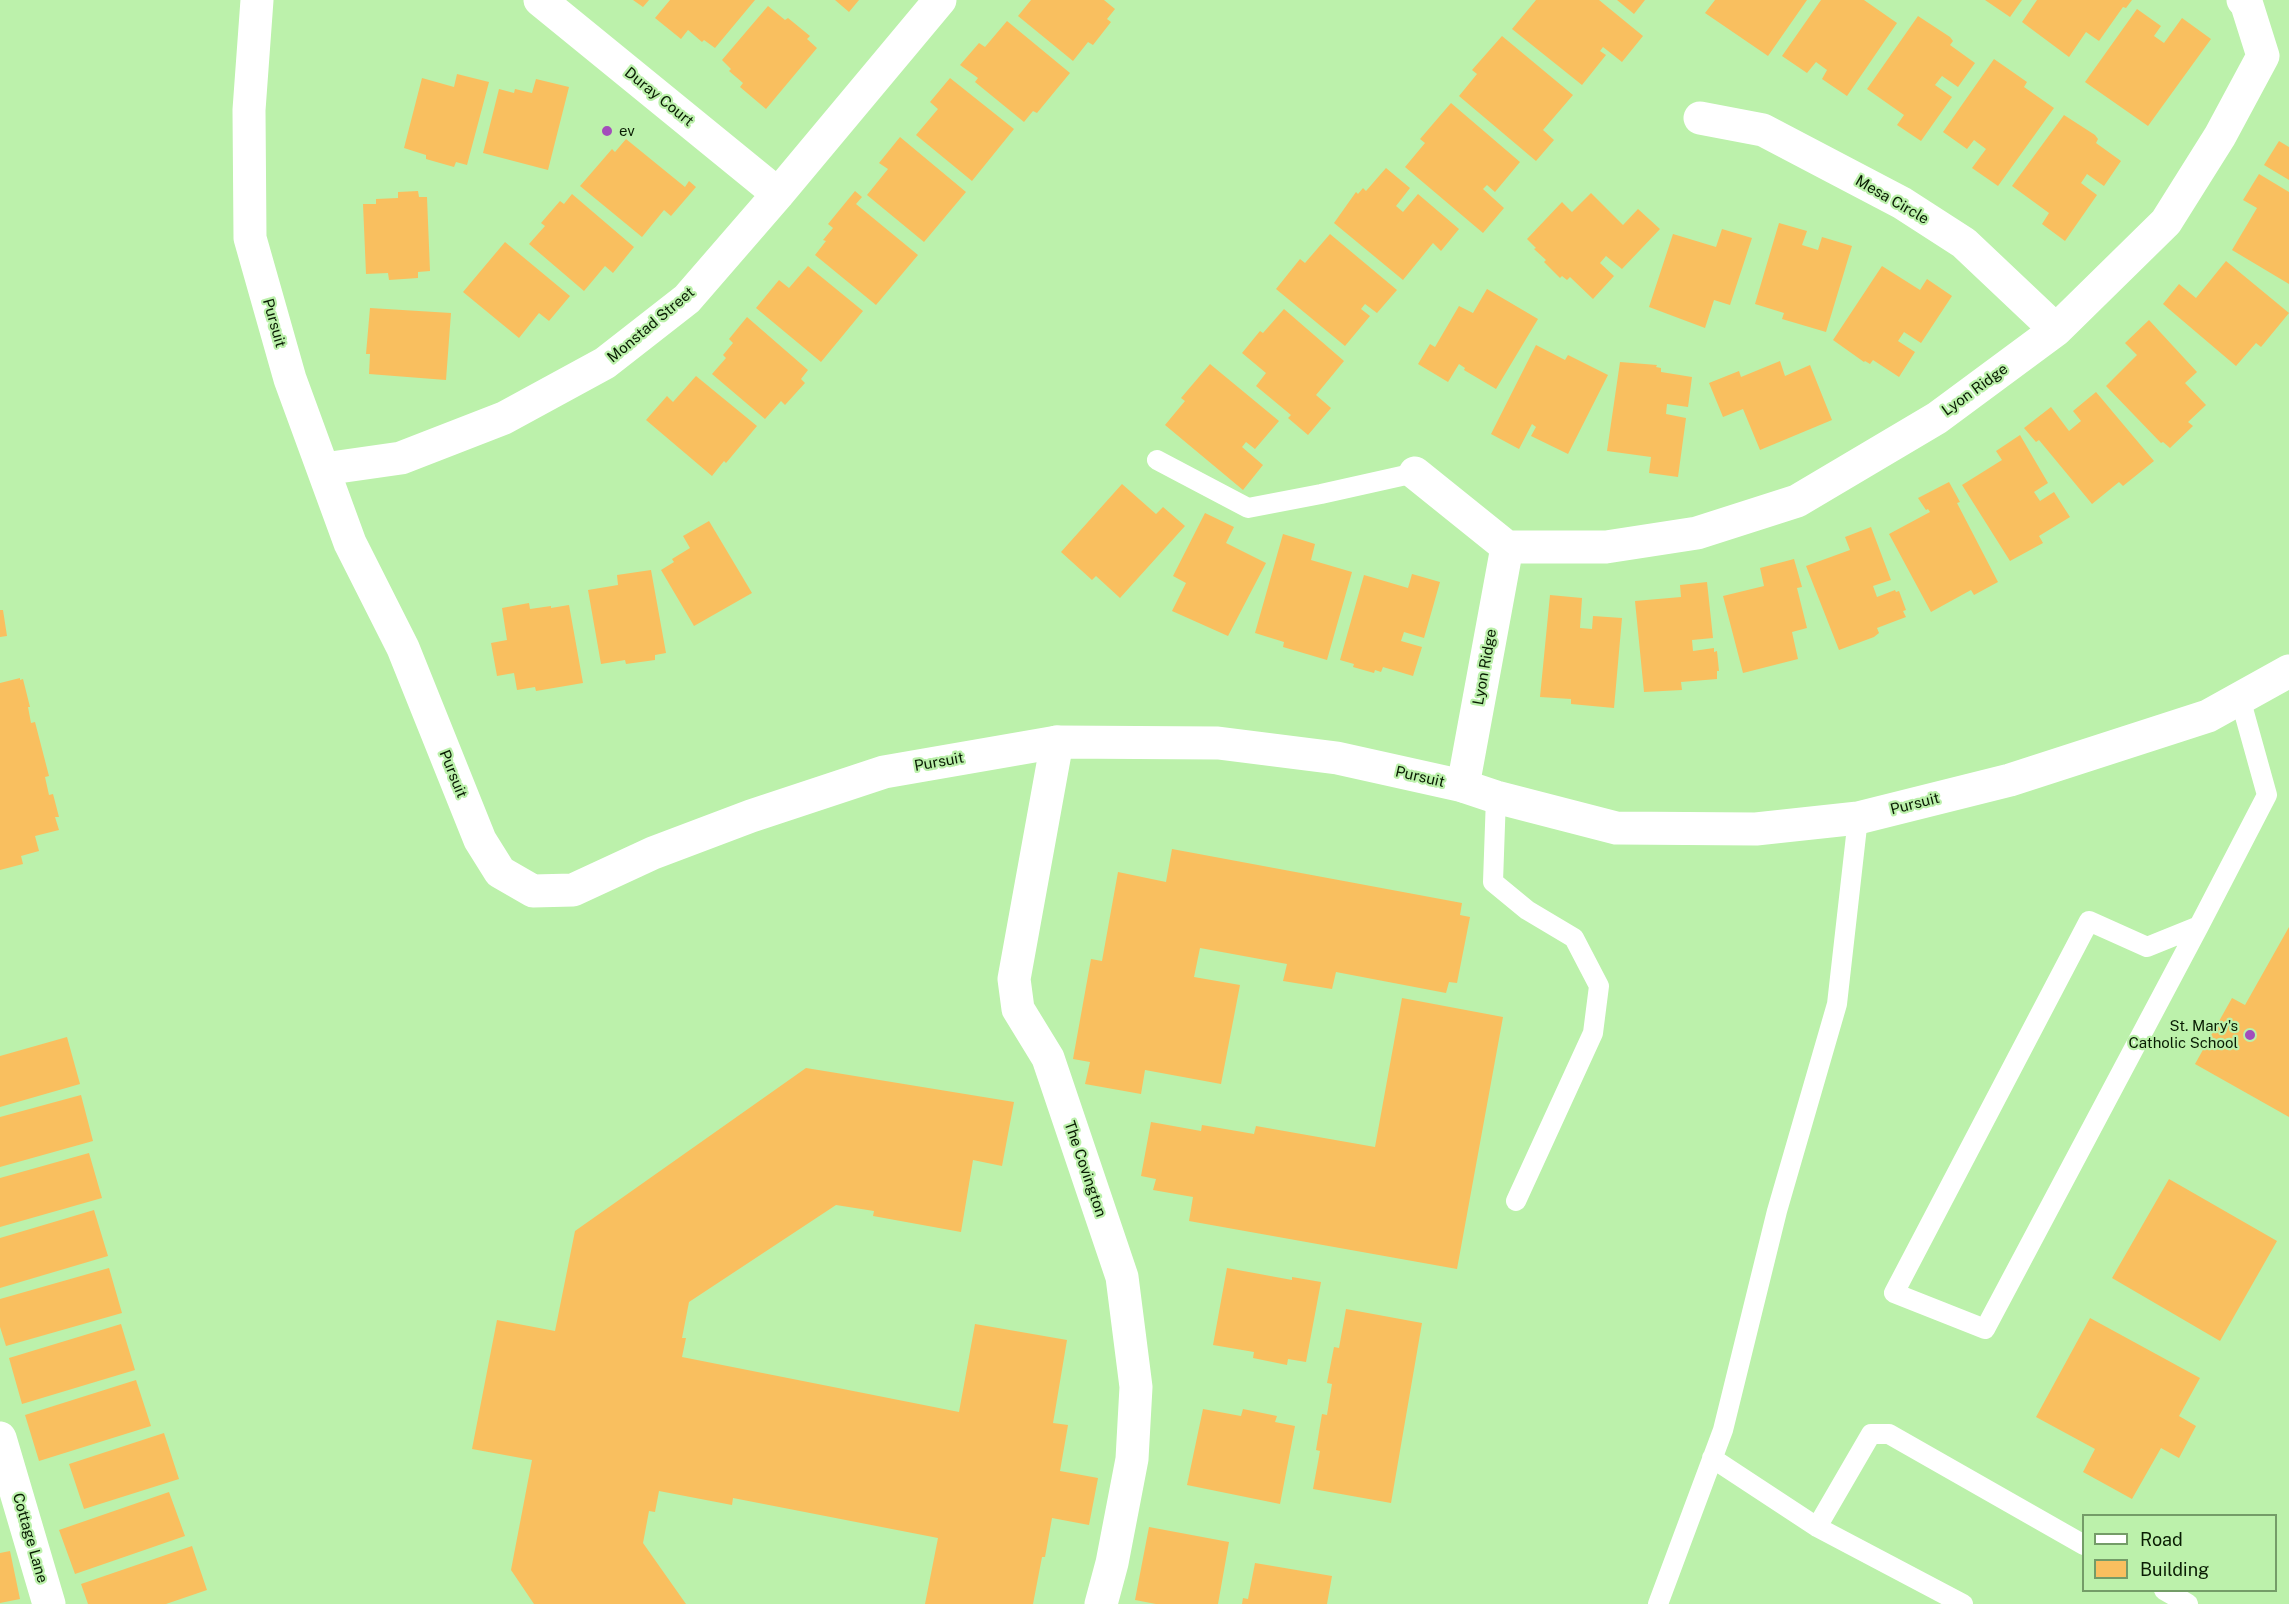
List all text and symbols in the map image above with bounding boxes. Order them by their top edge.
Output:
street label: Duray Court [621,64,697,130]
place label: ev [619,122,635,140]
marker: ev [600,124,614,138]
street label: Mesa Circle [1852,172,1932,228]
street label: Monstad Street [604,283,698,367]
street label: Pursuit [258,296,290,350]
street label: Lyon Ridge [1939,360,2011,420]
street label: Lyon Ridge [1469,628,1501,706]
street label: Pursuit [435,747,471,801]
street label: Pursuit [913,749,965,775]
street label: Pursuit [1394,763,1446,791]
street label: Pursuit [1889,789,1941,819]
place label: St. Mary's Catholic School [2129,1017,2238,1052]
marker: St. Mary's Catholic School [2243,1028,2257,1042]
street label: The Covington [1060,1119,1110,1219]
street label: Cottage Lane [9,1491,51,1585]
legend [2082,1514,2277,1592]
text: Road [2140,1529,2183,1550]
text: Building [2140,1559,2209,1580]

